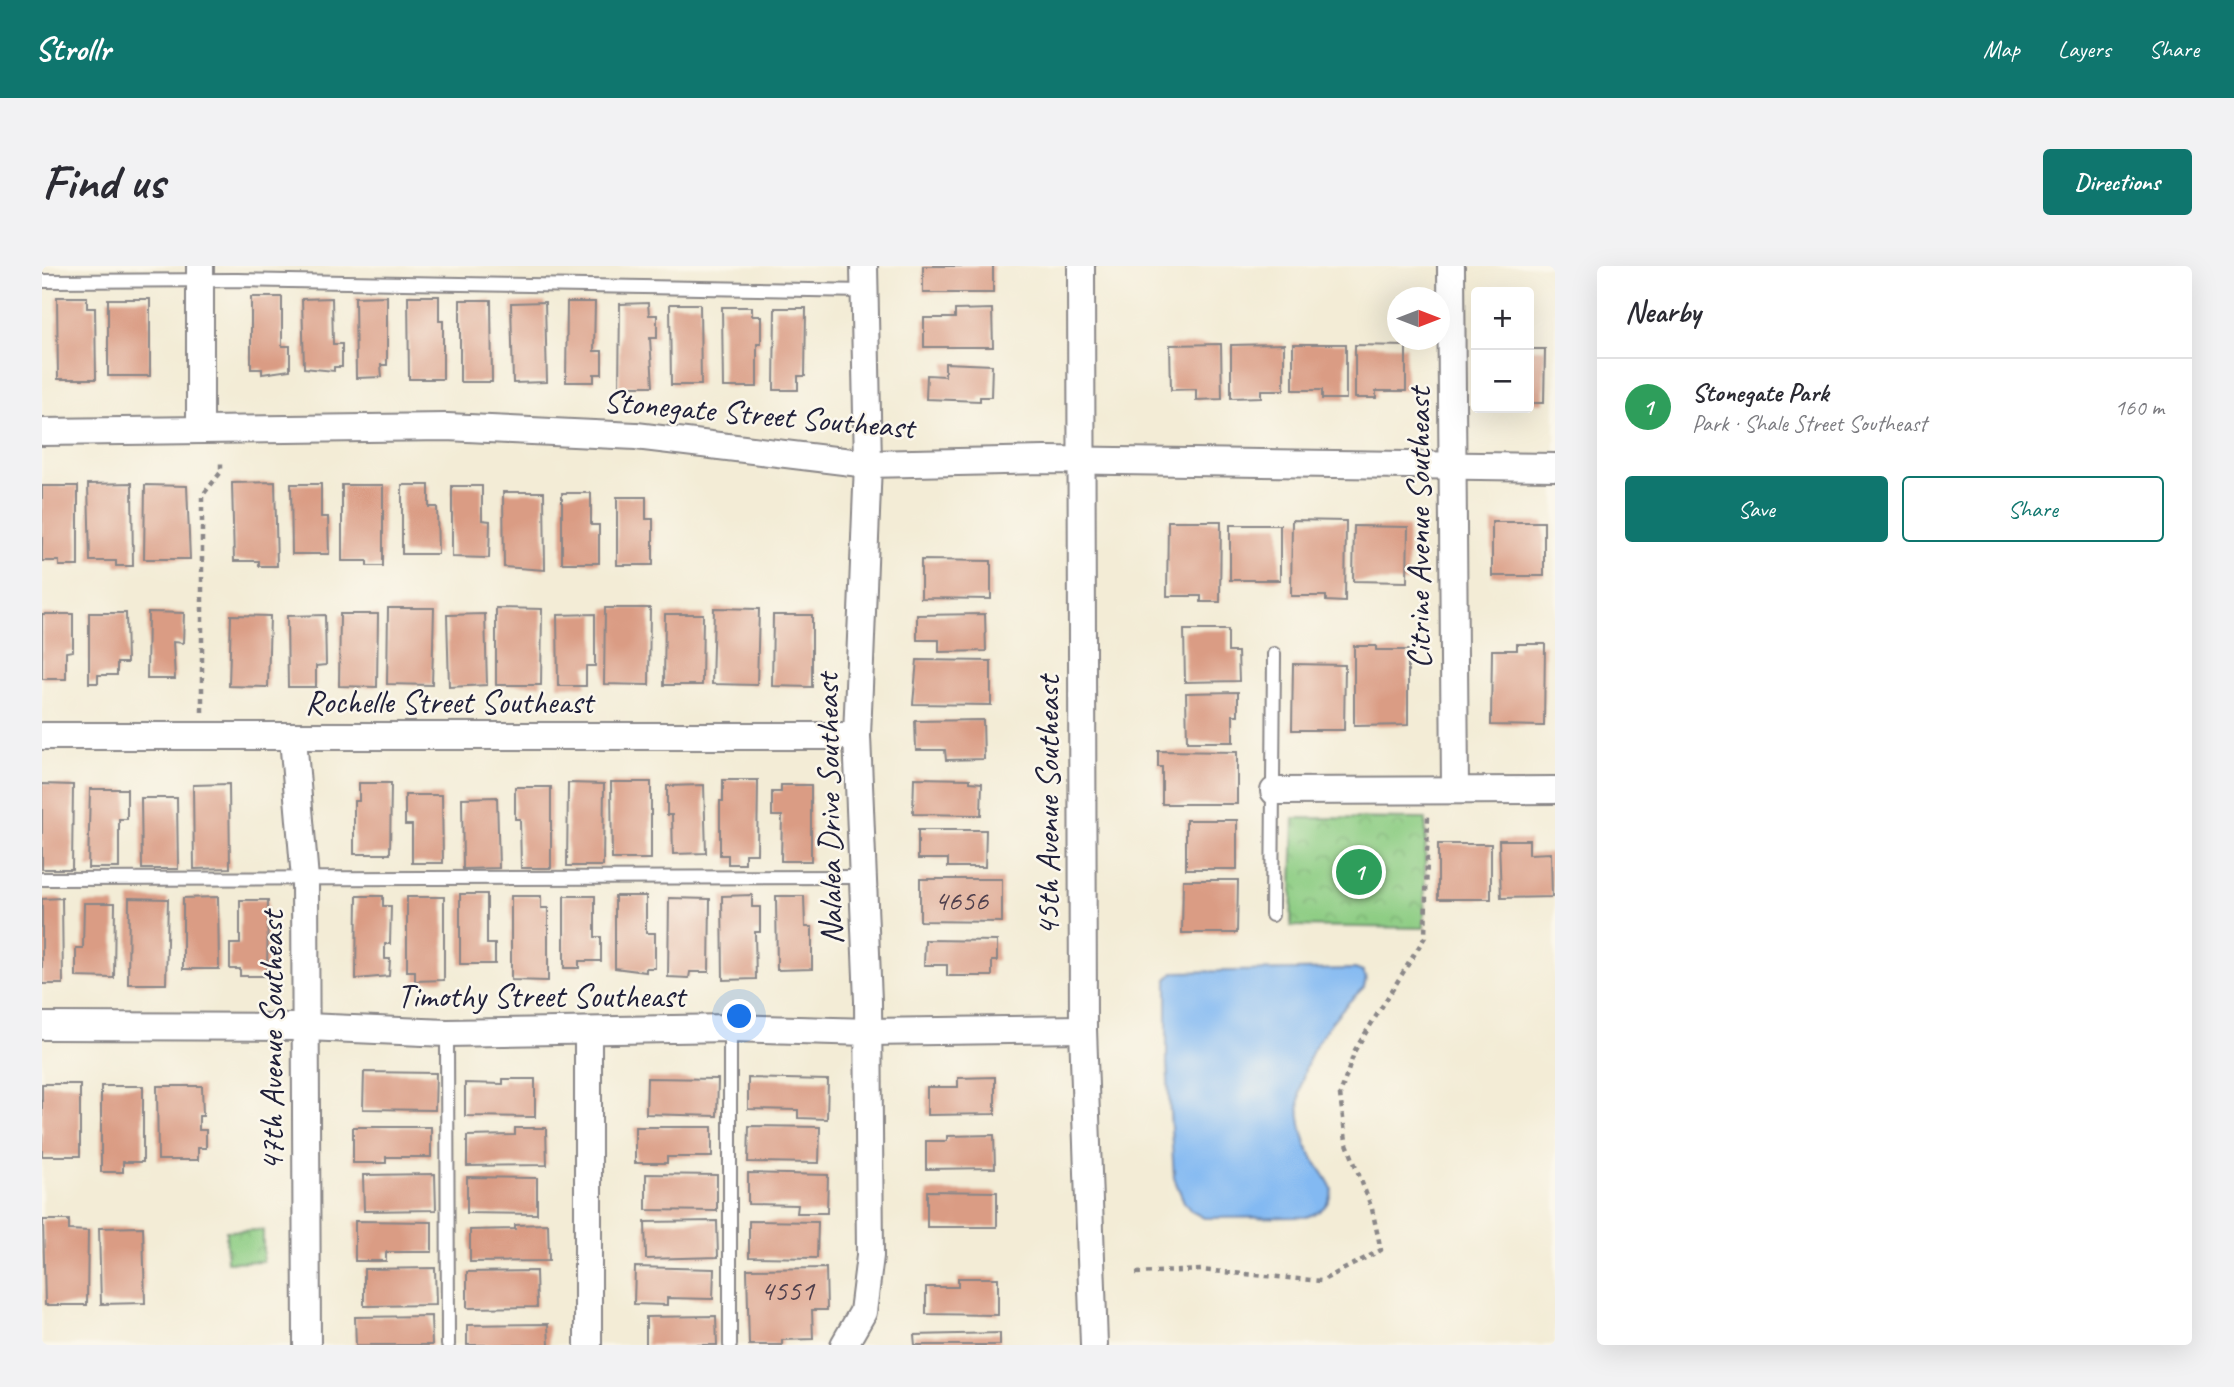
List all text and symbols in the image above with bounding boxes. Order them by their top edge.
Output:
text: Strollr [35,28,110,70]
text: Map [1983,34,2020,64]
text: Layers [2058,34,2111,64]
text: Share [2149,34,2199,64]
button: Directions [2043,149,2192,215]
text: Find us [42,151,164,213]
north arrow [1387,287,1450,350]
map controls [1471,287,1534,413]
button: + [1471,287,1534,350]
text: Nearby [1625,293,1701,331]
button: − [1471,350,1534,413]
text: Stonegate Park [1692,376,1829,409]
street label: Stonegate Street Southeast [602,379,919,449]
street label: Citrine Avenue Southeast [1398,384,1440,668]
text: 1 [1643,393,1653,422]
text: 160 m [2115,393,2164,422]
text: Park · Shale Street Southeast [1692,409,1927,438]
button: Save [1625,476,1888,542]
button: Share [1902,476,2164,542]
street label: Nalalea Drive Southeast [806,670,852,945]
street label: 45th Avenue Southeast [1027,673,1069,936]
street label: Rochelle Street Southeast [305,681,596,723]
pin: 1 [1336,846,1382,898]
house number: 4656 [934,881,989,919]
street label: 47th Avenue Southeast [251,908,293,1171]
street label: Timothy Street Southeast [397,975,688,1017]
your location [722,999,756,1033]
house number: 4551 [760,1271,815,1309]

